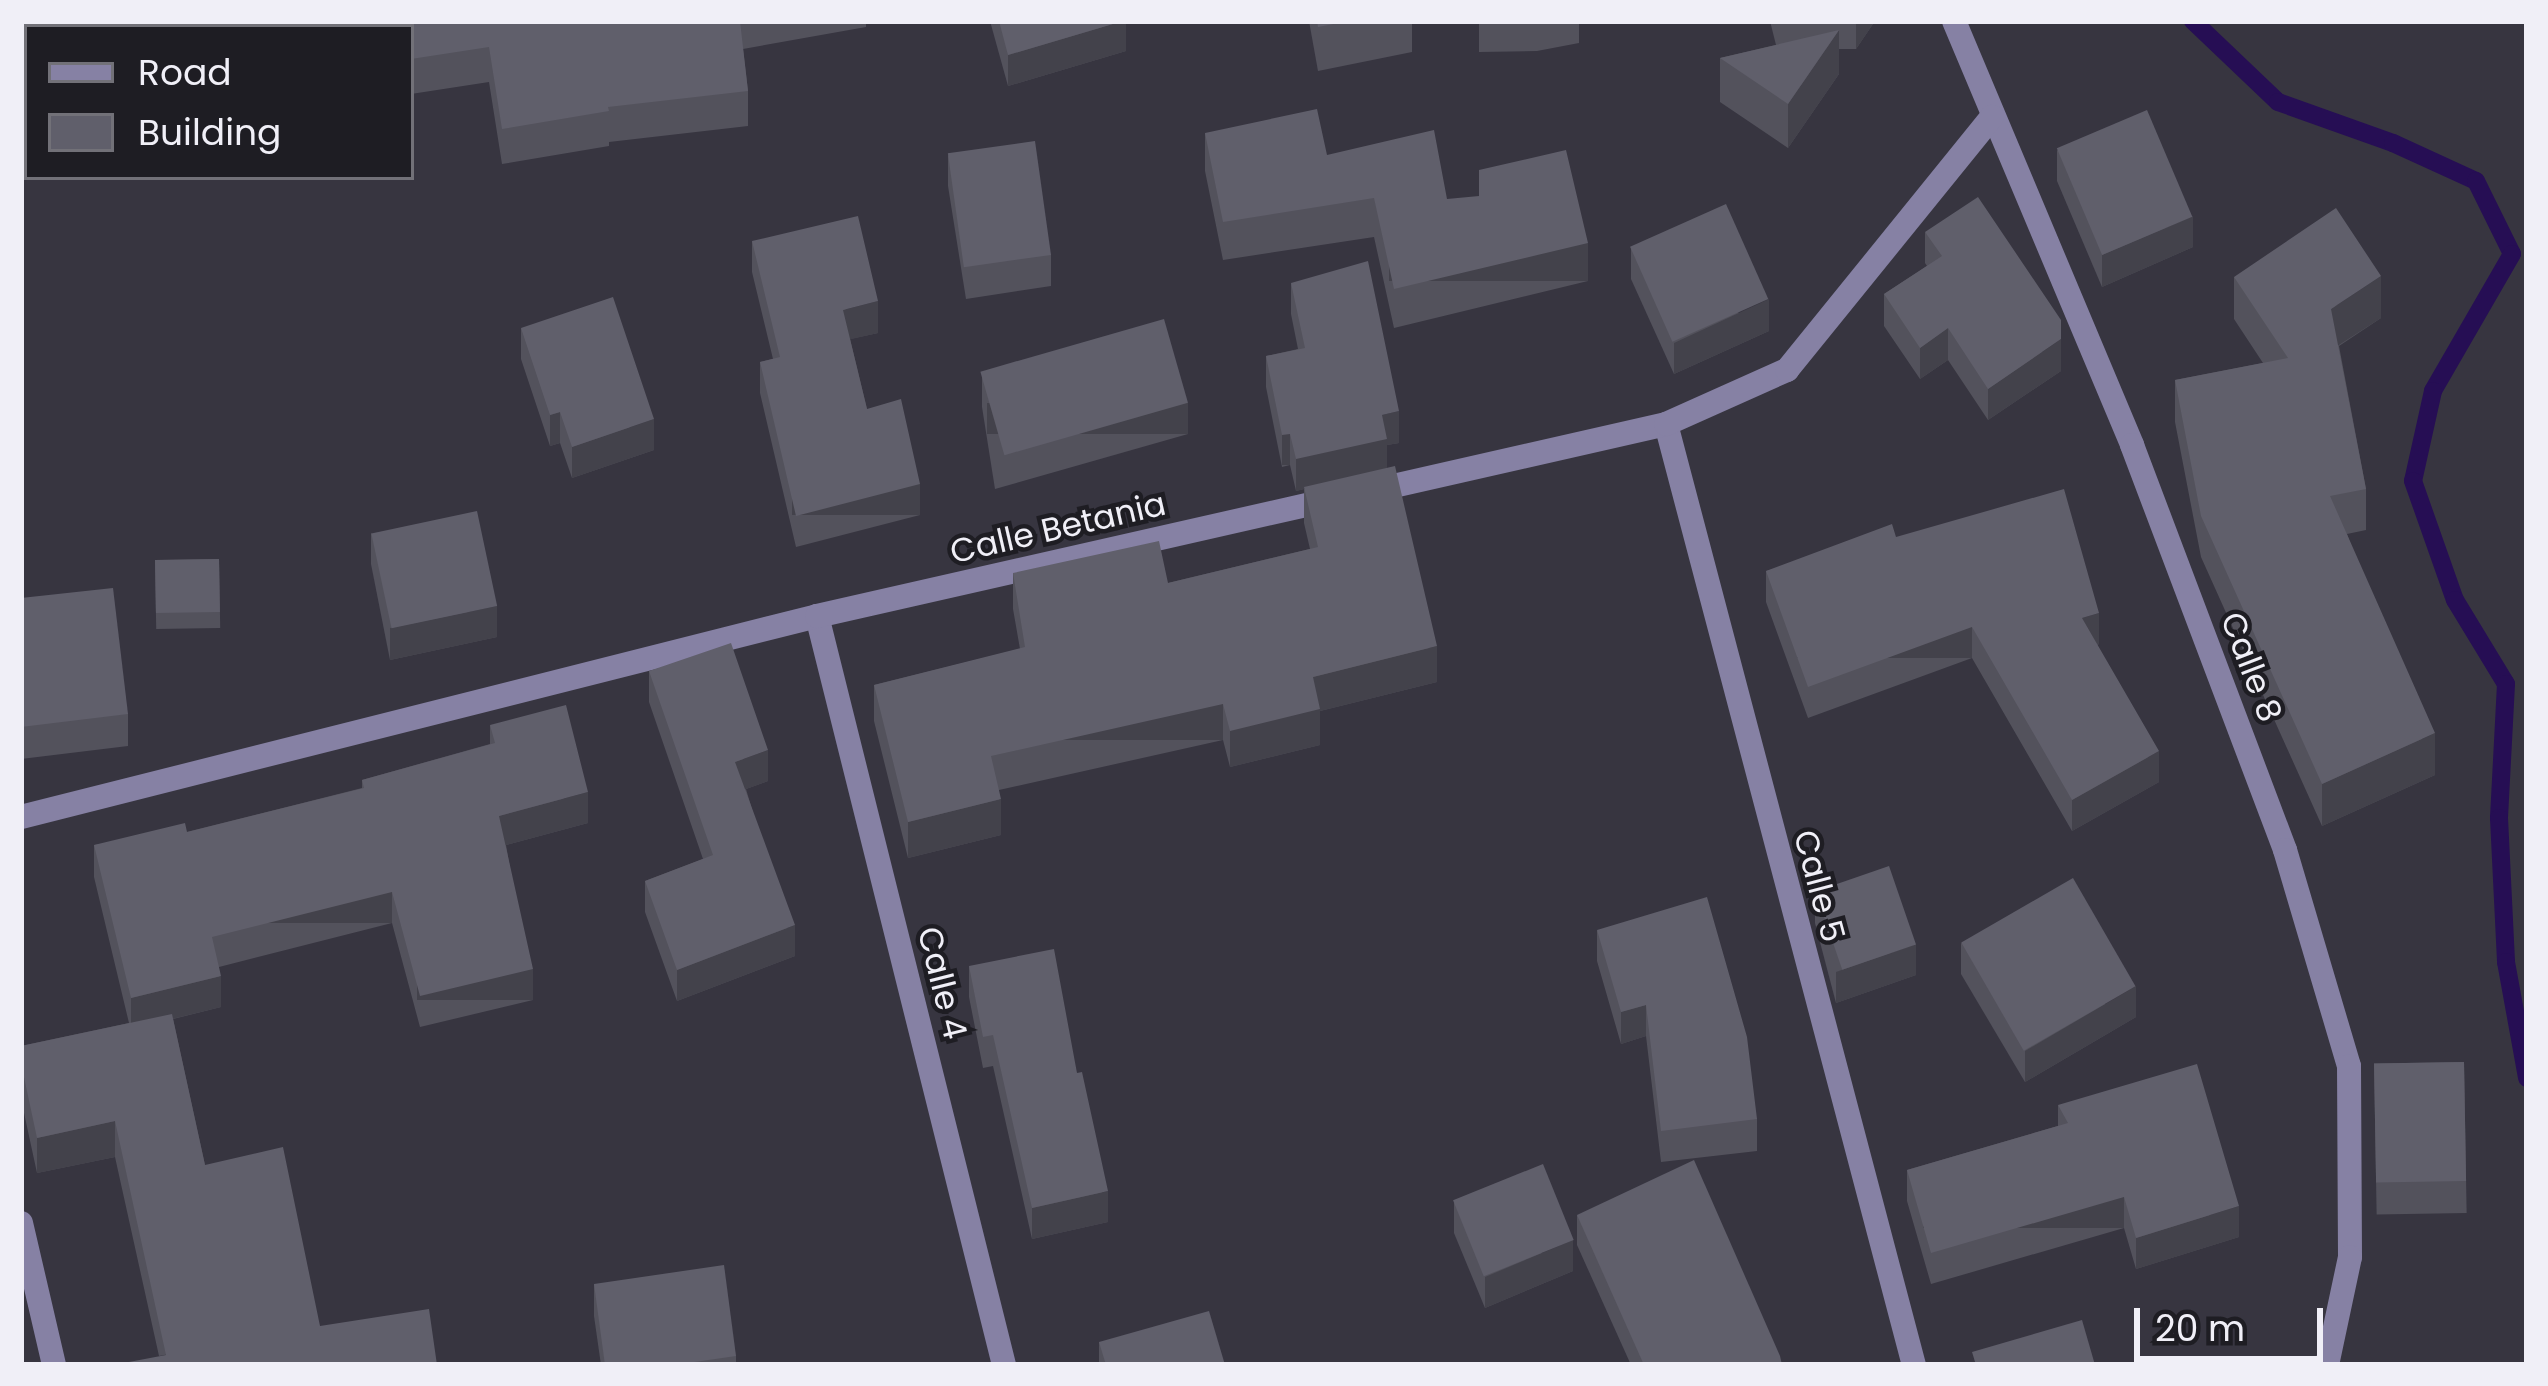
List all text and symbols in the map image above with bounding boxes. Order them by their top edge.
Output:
legend [24,24,414,180]
text: Road [138,47,232,98]
text: Building [138,107,281,158]
street label: Calle Betania [946,484,1170,572]
street label: Calle 8 [2212,607,2290,727]
street label: Calle 5 [1785,826,1853,946]
street label: Calle 4 [909,923,975,1043]
scale bar [2140,1284,2329,1358]
text: 20 m [2155,1303,2245,1354]

